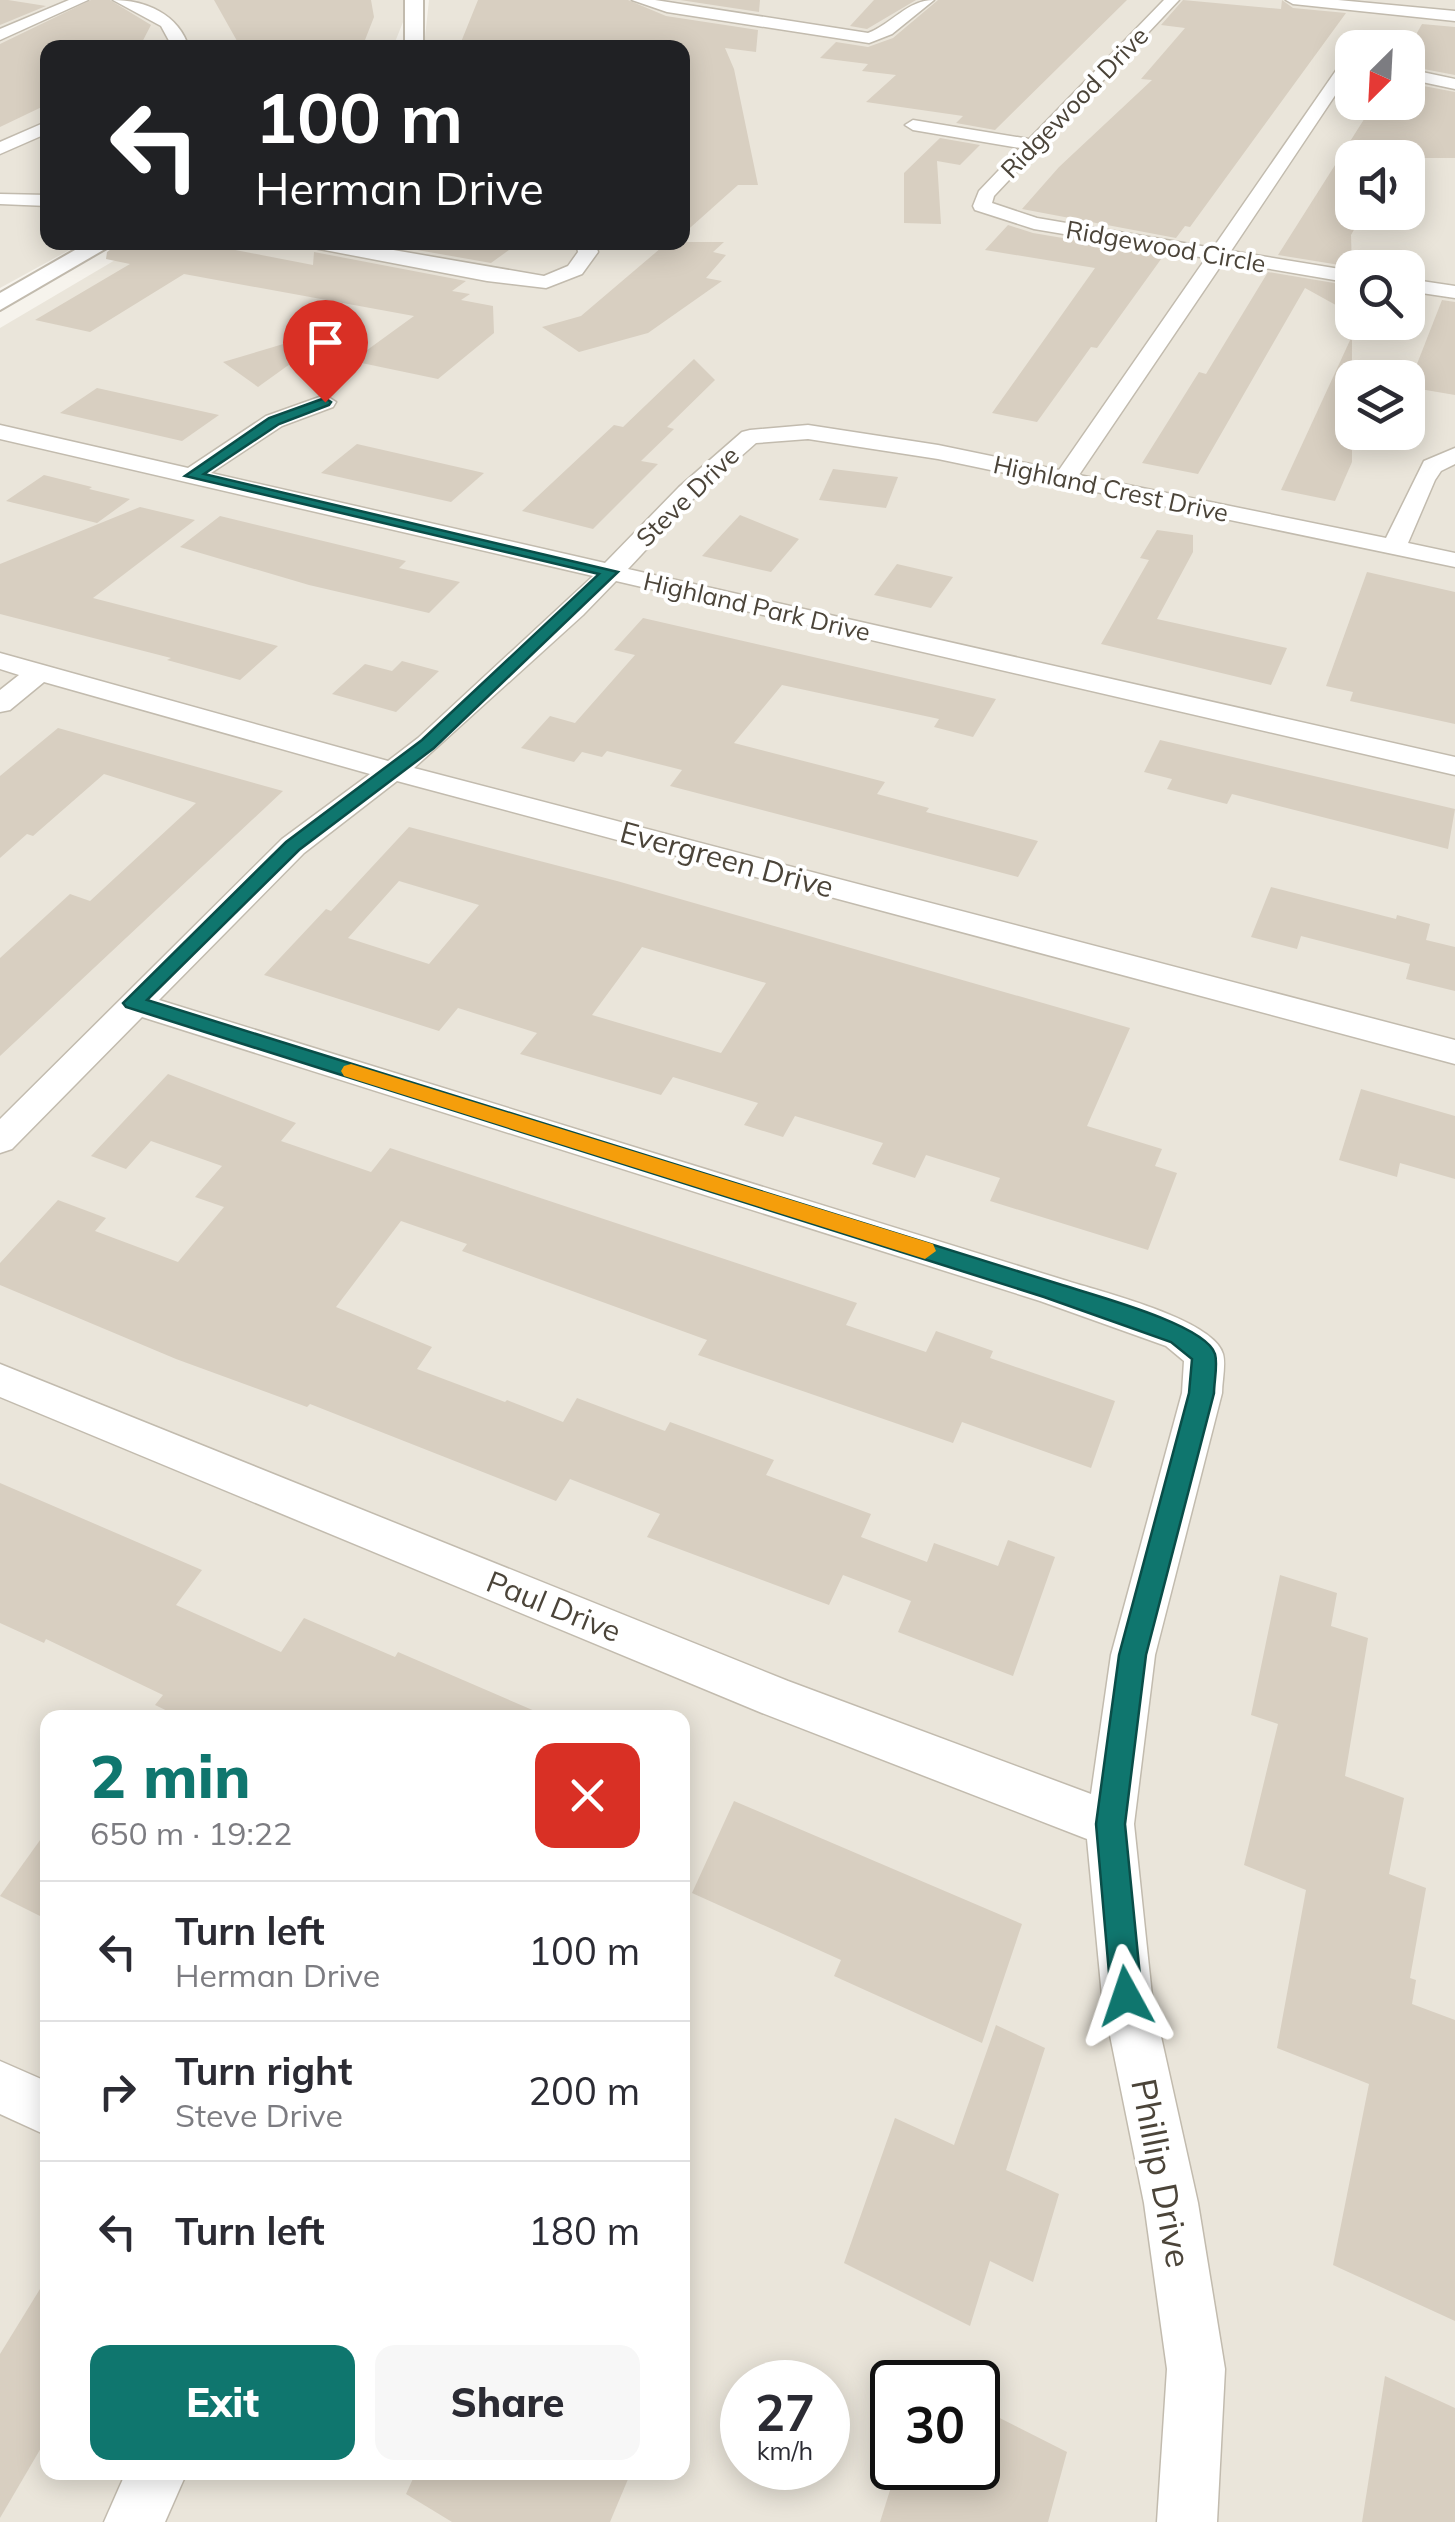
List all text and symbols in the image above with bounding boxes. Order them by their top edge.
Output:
street label: Ridgewood Drive [994,20,1154,184]
north arrow [1335,30,1425,120]
map controls [1335,30,1425,450]
text: 100 m [255,73,463,161]
icon: left [90,80,220,210]
button: sound [1335,140,1425,230]
text: Herman Drive [255,160,544,216]
street label: Ridgewood Circle [1064,213,1268,279]
button: search [1335,250,1425,340]
pin [283,300,368,403]
icon: arrive [298,315,353,370]
button: layers [1335,360,1425,450]
street label: Steve Drive [629,439,745,553]
street label: Highland Crest Drive [991,448,1231,528]
street label: Highland Park Drive [641,565,873,647]
street label: Evergreen Drive [616,812,838,906]
street label: Paul Drive [481,1562,627,1650]
text: 2 min [90,1738,251,1813]
button: close [535,1743,640,1848]
text: 650 m · 19:22 [90,1813,292,1853]
text: Turn left [175,1907,325,1955]
icon: left [90,1924,145,1979]
text: 100 m [528,1927,640,1975]
position arrow [1074,1944,1178,2048]
text: Herman Drive [175,1955,380,1995]
text: Turn right [175,2047,352,2095]
icon: right [90,2064,145,2119]
text: 200 m [528,2067,640,2115]
street label: Phillip Drive [1122,2075,1202,2271]
text: Steve Drive [175,2095,343,2135]
icon: left [90,2204,145,2259]
text: Turn left [175,2207,325,2255]
text: 180 m [528,2207,640,2255]
button: Exit [90,2345,355,2460]
button: Share [375,2345,640,2460]
speed limit sign: 30 [870,2360,1000,2490]
text: 27 [755,2381,815,2444]
text: km/h [757,2435,813,2466]

